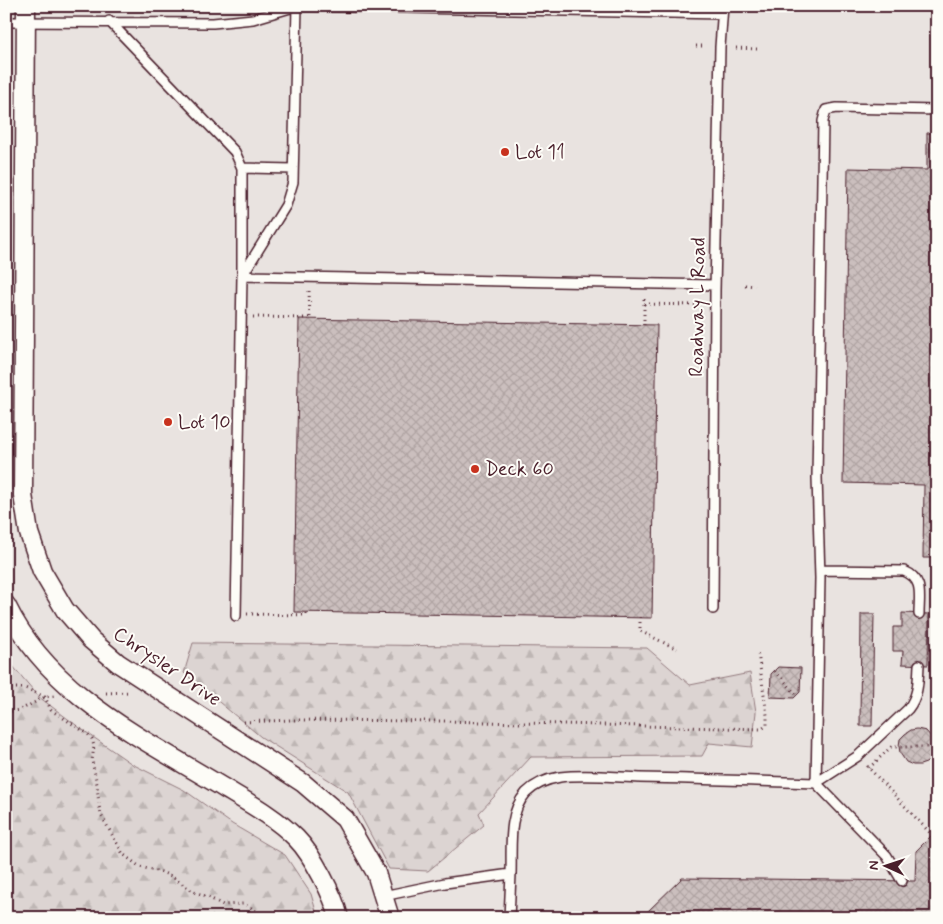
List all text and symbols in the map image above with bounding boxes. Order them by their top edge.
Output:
place label: Lot 11 [515,139,565,166]
marker: Lot 11 [499,146,511,158]
street label: Roadway L Road [683,237,713,377]
place label: Lot 10 [178,409,231,436]
marker: Lot 10 [162,416,174,428]
place label: Deck 60 [485,456,554,483]
marker: Deck 60 [469,463,481,475]
street label: Chrysler Drive [108,621,226,713]
north arrow [860,842,910,892]
text: N [865,860,883,871]

